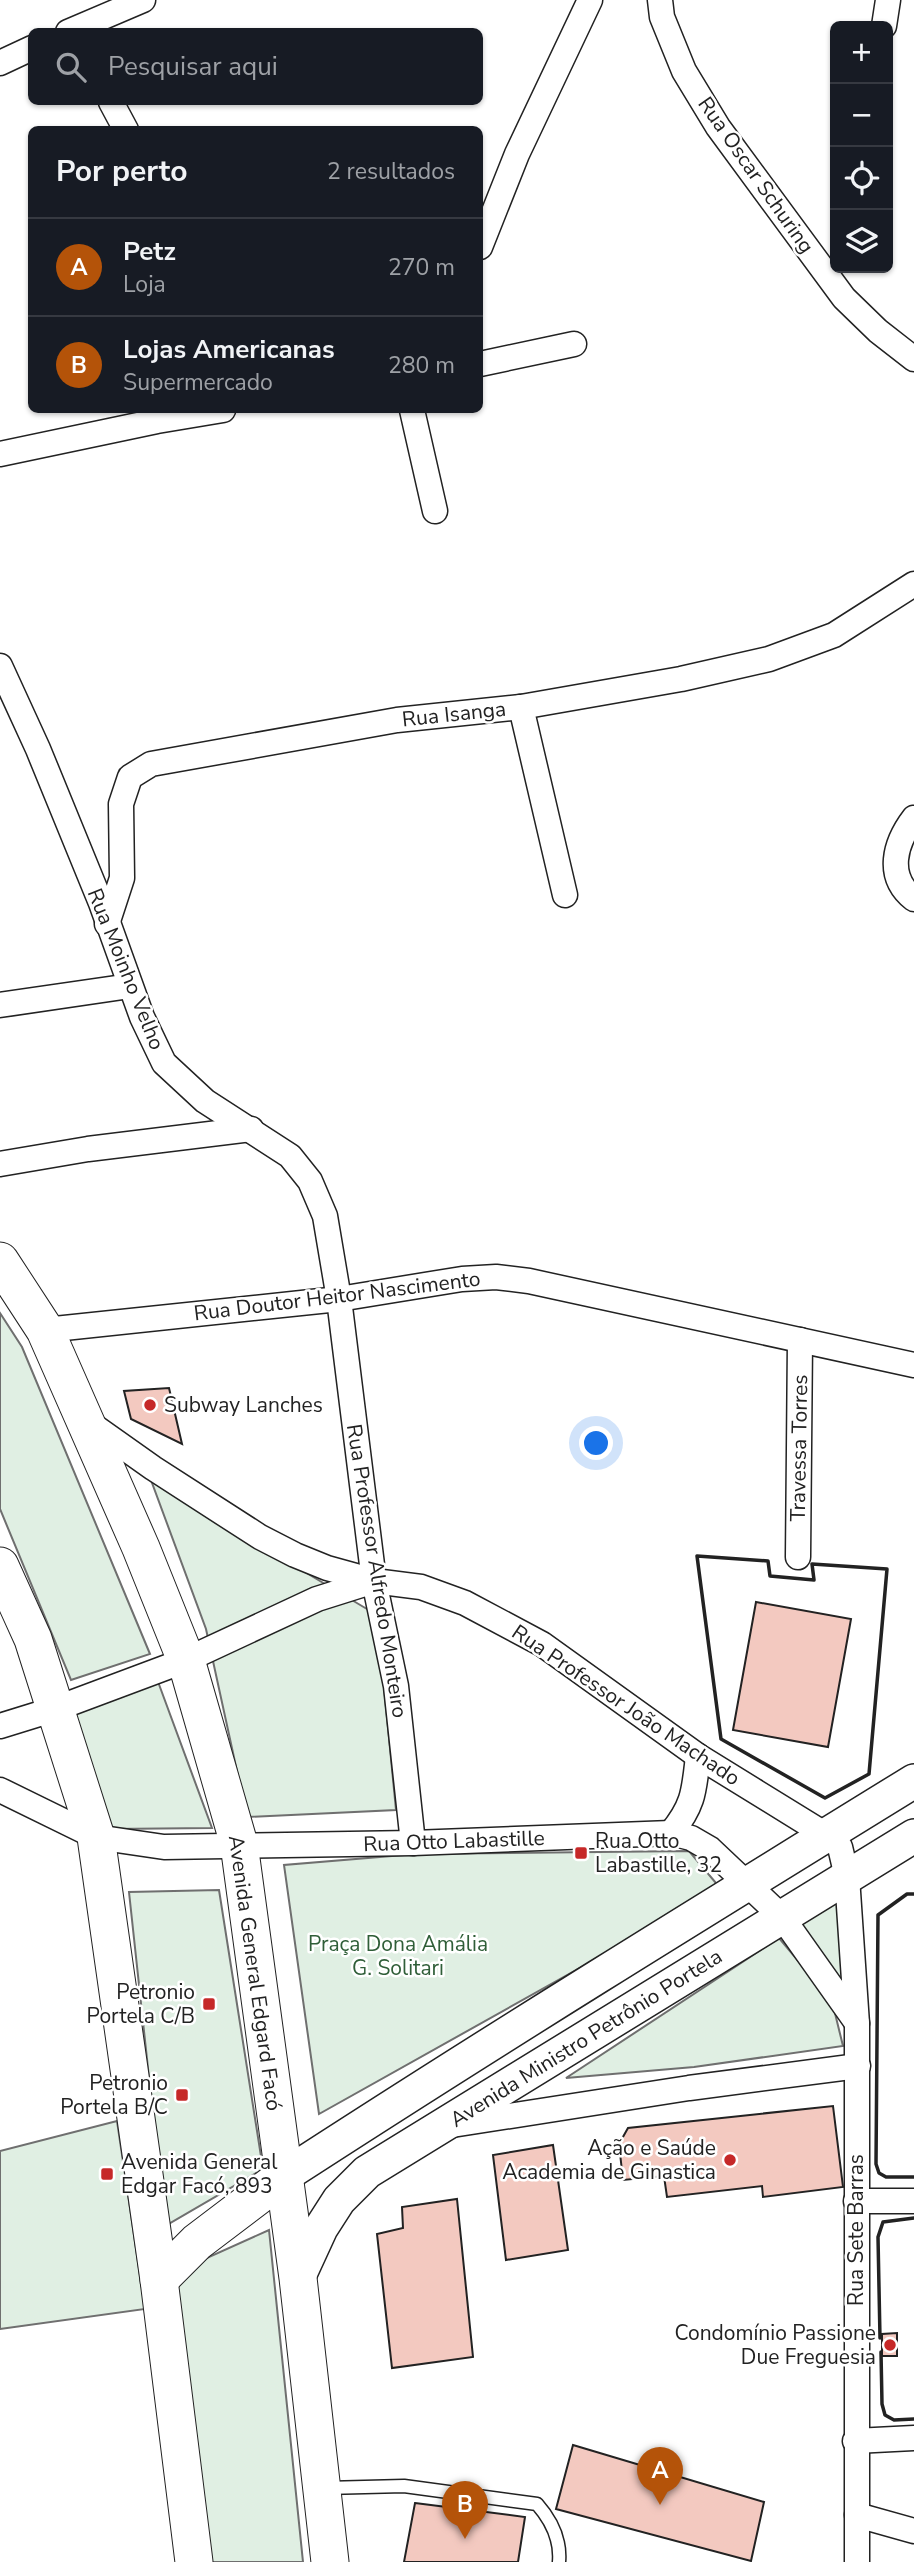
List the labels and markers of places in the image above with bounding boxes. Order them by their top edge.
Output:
place label: Subway Lanches [164,1391,323,1419]
marker: Subway Lanches [142,1397,158,1413]
place label: Rua Otto Labastille, 32 [595,1827,722,1879]
marker: Rua Otto Labastille, 32 [573,1845,589,1861]
place label: Petronio Portela C/B [87,1978,195,2030]
marker: Petronio Portela C/B [201,1996,217,2012]
place label: Petronio Portela B/C [60,2069,168,2121]
marker: Petronio Portela B/C [174,2087,190,2103]
place label: Ação e Saúde Academia de Ginastica [502,2134,716,2186]
place label: Avenida General Edgar Facó, 893 [121,2148,278,2200]
marker: Ação e Saúde Academia de Ginastica [722,2152,738,2168]
marker: Avenida General Edgar Facó, 893 [99,2166,115,2182]
place label: Condomínio Passione Due Freguesia [675,2319,876,2371]
marker: Condomínio Passione Due Freguesia [882,2337,898,2353]
pin: A [637,2447,683,2505]
pin: B [442,2481,488,2539]

